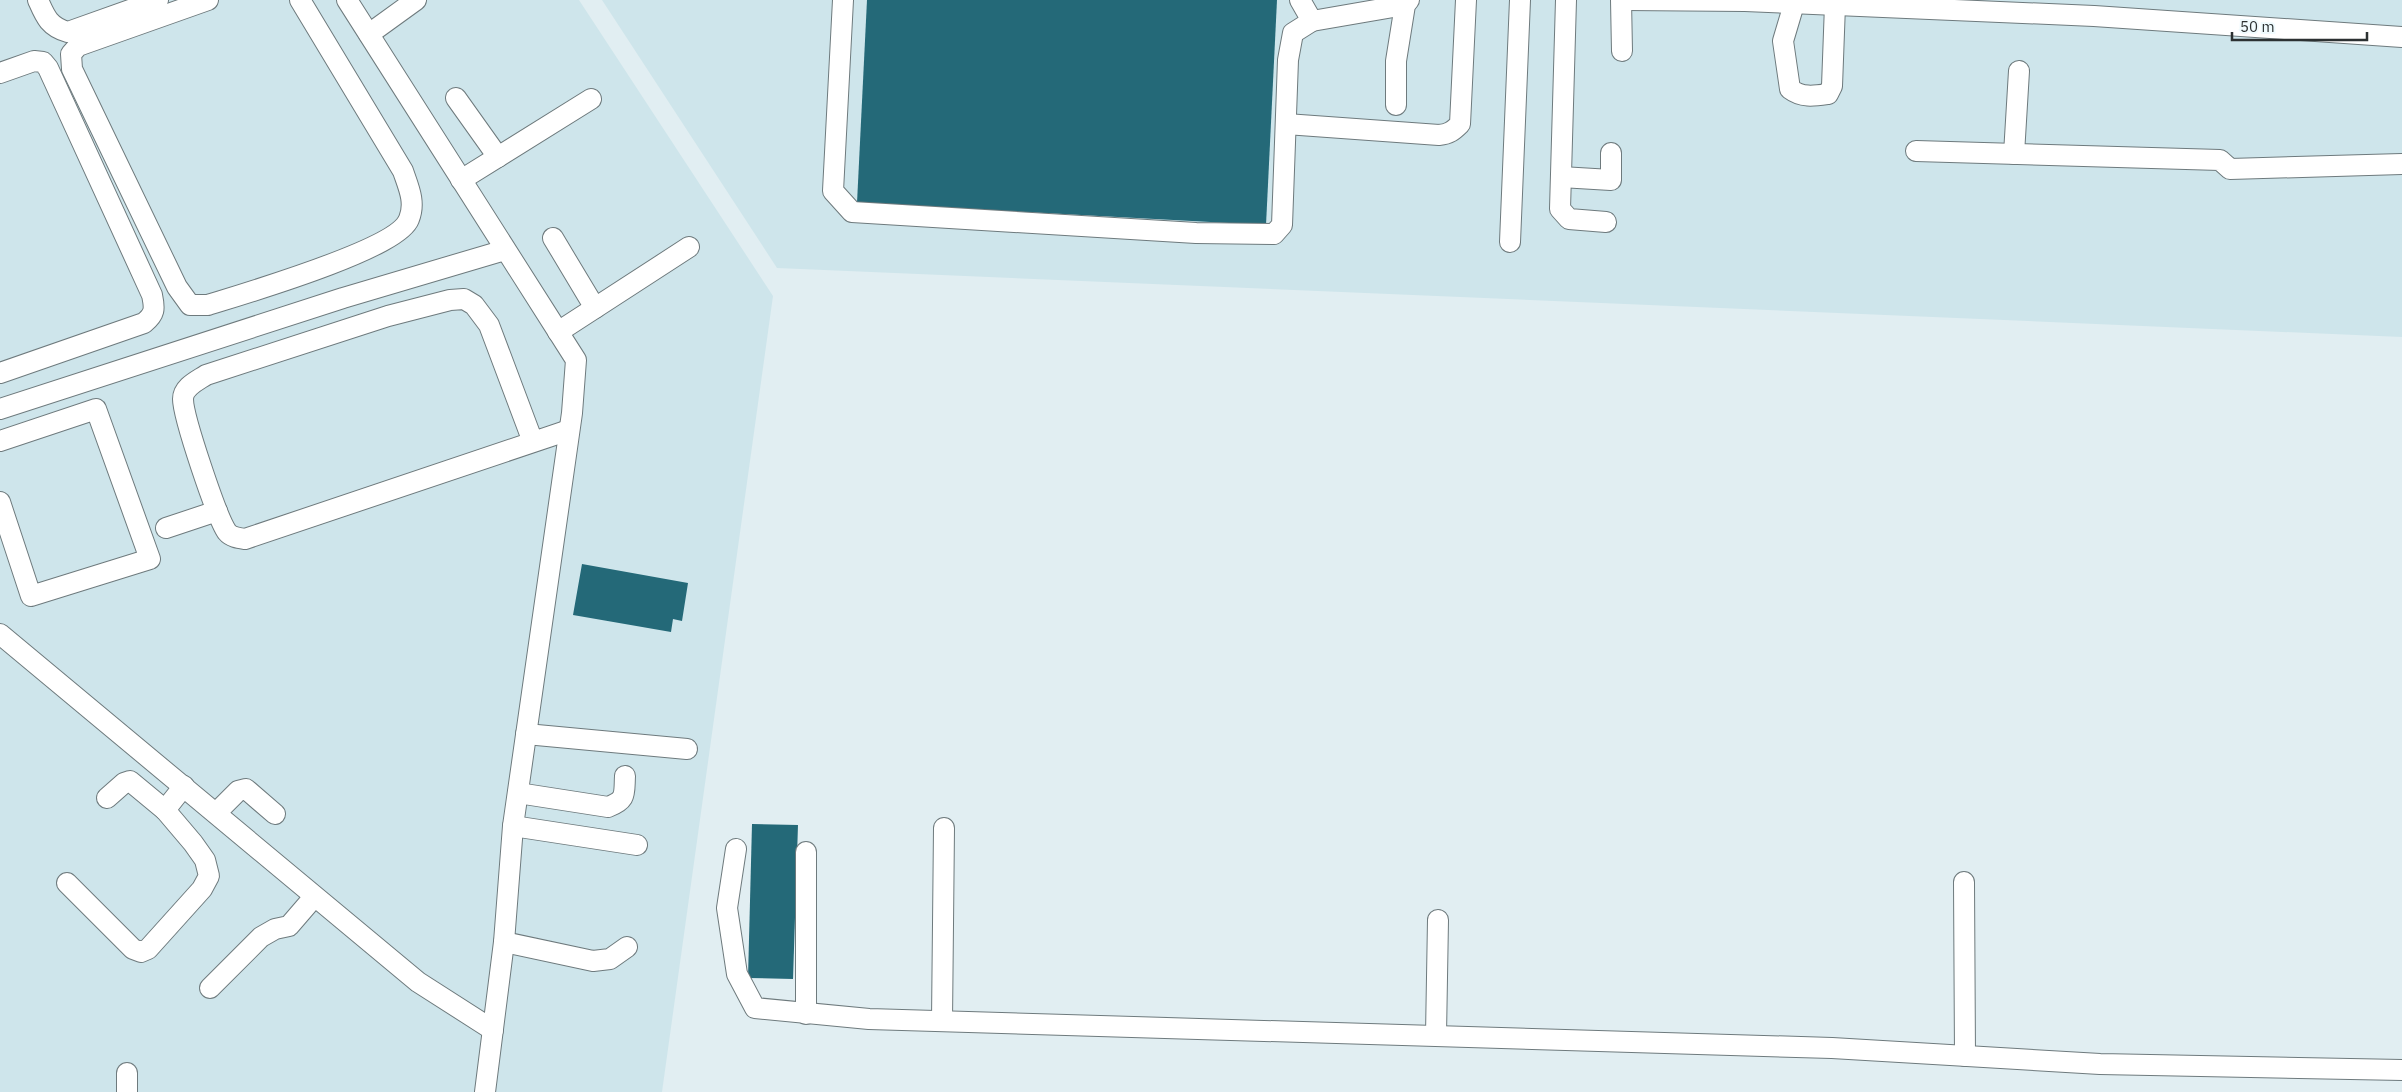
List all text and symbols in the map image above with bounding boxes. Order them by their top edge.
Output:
scale bar [2232,10,2367,42]
text: 50 m [2240,17,2275,36]

